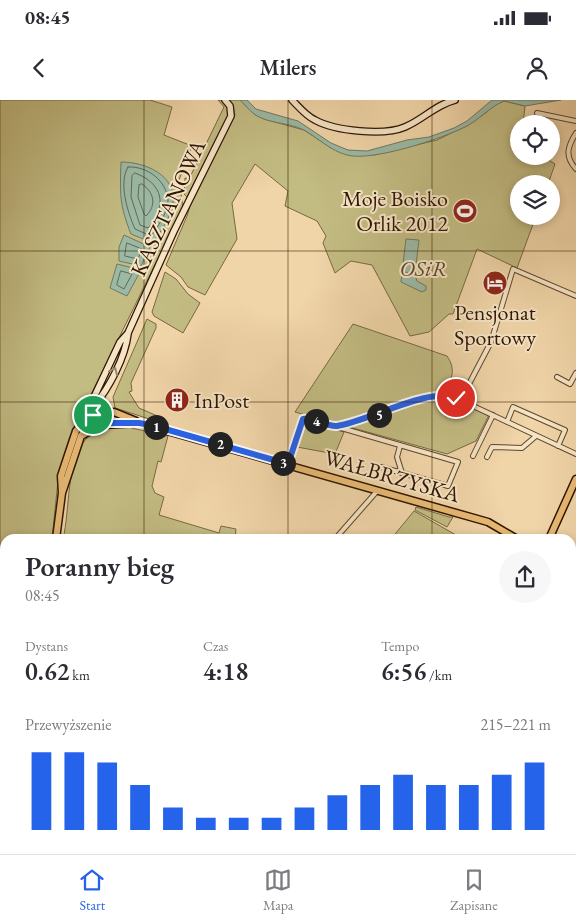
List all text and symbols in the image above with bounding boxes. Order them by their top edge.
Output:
text: 08:45 [25,5,71,30]
text: Milers [259,53,317,82]
icon: back [25,54,53,82]
icon: person [523,54,551,82]
map controls [510,115,560,225]
button: locate [510,115,560,165]
street label: KASZTANOWA [124,134,213,281]
button: layers [510,175,560,225]
place label: Moje Boisko Orlik 2012 [342,184,448,238]
sports icon: Moje Boisko Orlik 2012 [452,198,478,224]
park label: OSiR [399,254,447,283]
hotel icon: Pensjonat Sportowy [482,270,508,296]
place label: Pensjonat Sportowy [454,298,536,352]
one-way arrow [108,367,119,376]
pin [435,377,477,419]
icon: check [442,384,470,412]
place label: InPost [194,386,249,415]
building icon: InPost [164,387,190,413]
pin [72,394,114,436]
icon: arrive [79,401,107,429]
pin: 5 [366,402,392,428]
text: 5 [376,406,383,424]
pin: 4 [304,408,328,434]
text: 4 [313,412,320,430]
pin: 1 [144,414,168,440]
text: 1 [153,418,160,436]
pin: 2 [208,432,232,456]
text: 2 [217,435,224,453]
street label: WAŁBRZYSKA [321,443,464,509]
pin: 3 [270,450,296,476]
text: 3 [280,454,287,472]
text: Poranny bieg [25,548,174,584]
button: share [499,551,551,603]
text: 08:45 [25,585,60,606]
text: Dystans [25,637,68,655]
text: Czas [203,637,228,655]
text: Tempo [381,637,419,655]
text: 0.62 [25,655,70,687]
text: 4:18 [203,655,248,687]
text: 6:56 [381,655,426,687]
text: km [70,666,90,684]
text: /km [426,666,452,684]
text: Przewyższenie [25,714,112,735]
text: 215–221 m [480,714,551,735]
tab: Start [78,866,106,914]
tab: Mapa [263,866,293,914]
tab: Zapisane [450,866,498,914]

